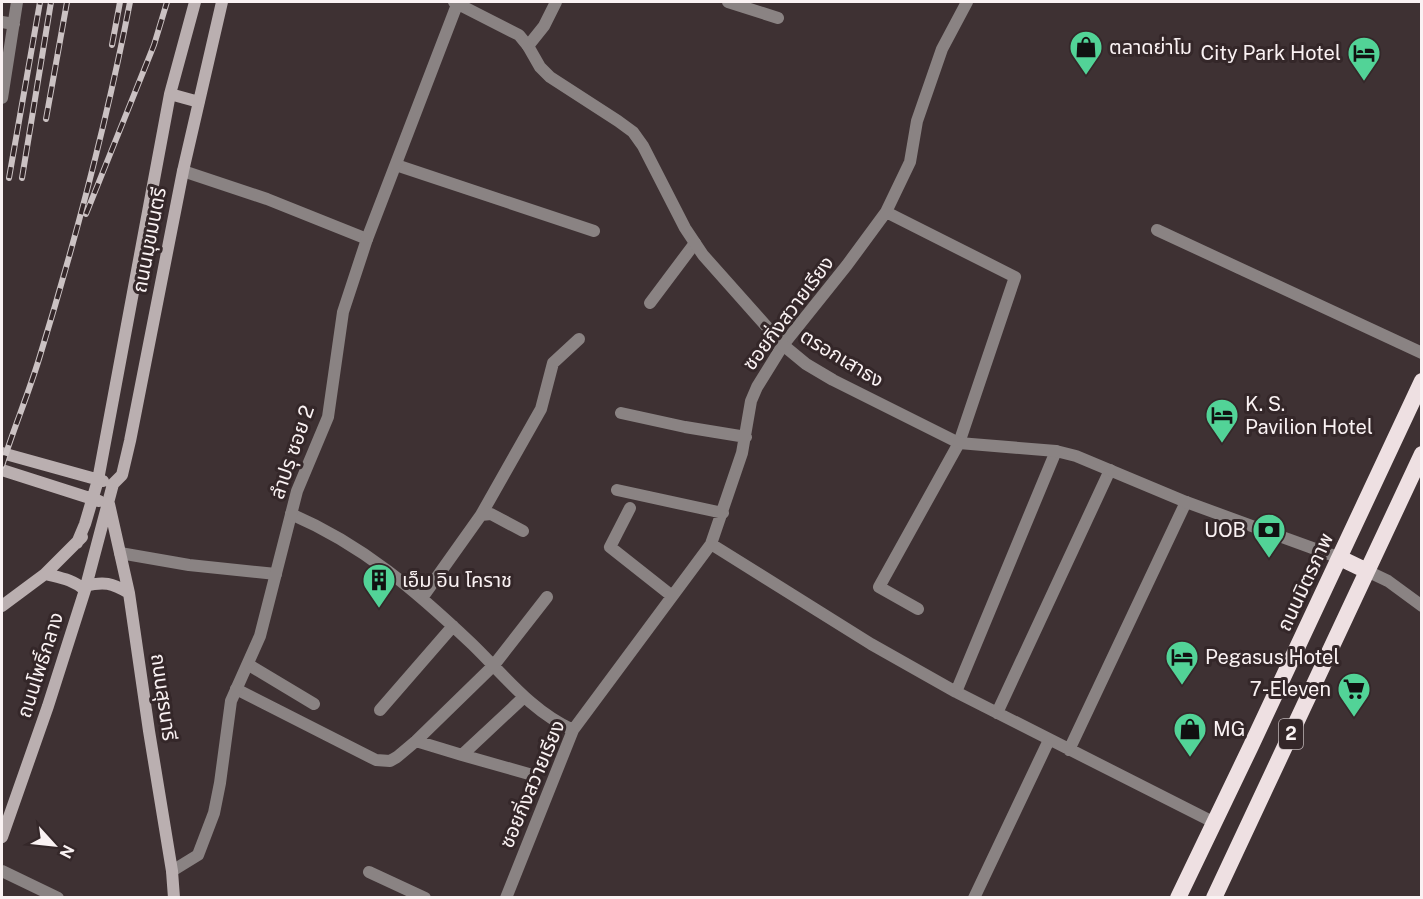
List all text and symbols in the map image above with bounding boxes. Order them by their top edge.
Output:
shop icon: ตลาดย่าโม [1068,29,1104,76]
place label: ตลาดย่าโม [1109,35,1192,59]
hotel icon: City Park Hotel [1346,35,1382,82]
place label: City Park Hotel [1201,41,1341,65]
street label: ถนนมุขมนตรี [127,185,171,295]
street label: ซอยกิ่งสวายเรียง [737,251,839,375]
street label: ตรอกเสาธง [796,324,888,392]
place label: K. S. Pavilion Hotel [1245,392,1373,439]
hotel icon: K. S. Pavilion Hotel [1204,397,1240,444]
street label: ลำปรุ ซอย 2 [265,402,319,502]
bank icon: UOB [1251,512,1287,559]
place label: UOB [1204,518,1246,542]
street label: ถนนมิตรภาพ [1272,529,1338,635]
building icon: เอ็ม อิน โคราช [361,562,397,609]
place label: เอ็ม อิน โคราช [402,568,512,592]
street label: ถนนโพธิ์กลาง [12,609,68,721]
hotel icon: Pegasus Hotel [1164,639,1200,686]
place label: Pegasus Hotel [1205,645,1340,669]
street label: ถนนสุรนารี [146,652,182,742]
supermarket icon: 7-Eleven [1336,671,1372,718]
place label: 7-Eleven [1250,677,1331,701]
shop icon: MG [1172,711,1208,758]
street label: ซอยกิ่งสวายเรียง [494,716,570,852]
place label: MG [1213,717,1245,741]
road number: 2 [1279,719,1303,749]
north arrow [24,815,84,875]
text: N [56,842,78,861]

